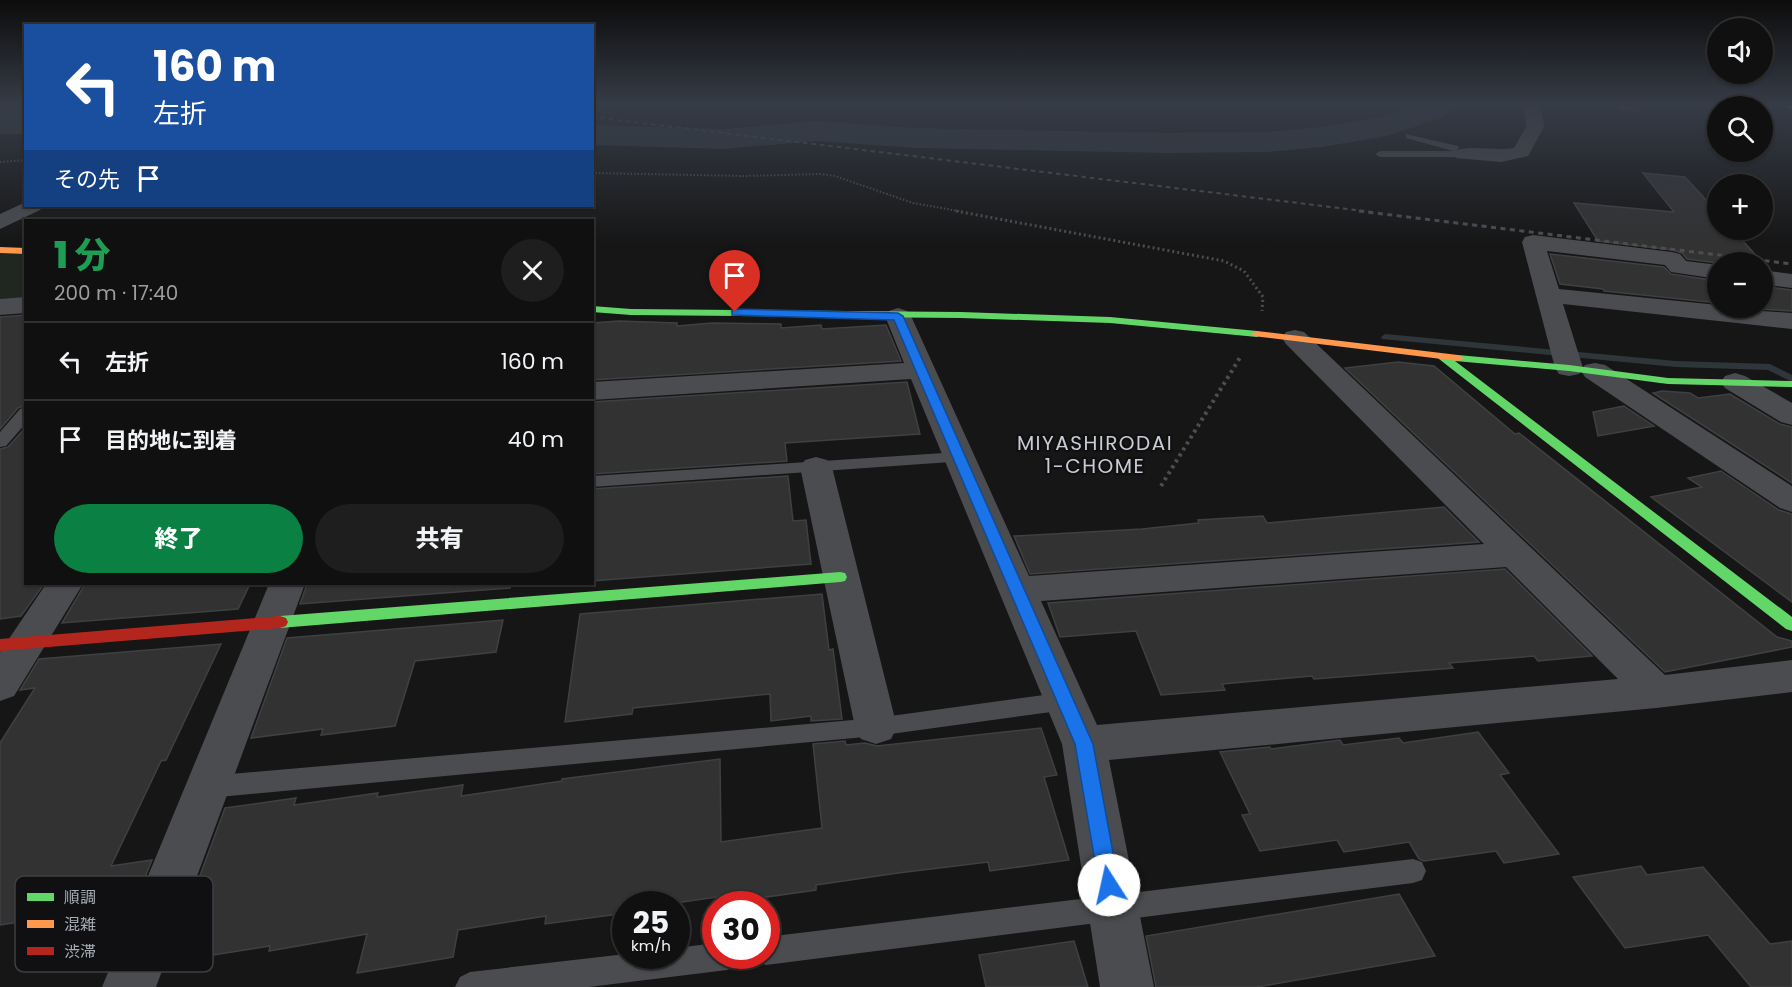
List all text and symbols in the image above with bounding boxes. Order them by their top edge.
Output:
map controls [1707,18,1773,318]
button: sound [1707,18,1773,84]
text: 160 m [153,37,276,96]
icon: left [54,48,132,126]
text: 左折 [153,95,207,132]
button: search [1707,96,1773,162]
icon: arrive [132,162,165,195]
text: その先 [54,164,120,195]
button: + [1707,174,1773,240]
text: 1 分 [54,230,111,281]
button: close [501,239,564,302]
pin [709,250,760,312]
button: − [1707,252,1773,318]
icon: arrive [718,259,751,292]
text: 200 m · 17:40 [54,279,178,307]
icon: left [54,345,87,378]
text: 160 m [501,346,564,377]
text: 左折 [105,347,149,378]
icon: arrive [54,423,87,456]
text: 40 m [508,424,564,455]
text: 目的地に到着 [105,425,237,456]
district label: MIYASHIRODAI 1-CHOME [1017,429,1173,480]
button: 終了 [54,504,303,573]
button: 共有 [315,504,564,573]
position arrow [1077,853,1141,917]
legend [15,876,213,972]
text: 順調 [64,886,96,909]
speed limit sign: 30 [702,891,780,969]
text: 25 [633,901,669,944]
text: 混雑 [64,913,96,936]
text: km/h [631,935,671,956]
text: 渋滞 [64,940,96,963]

